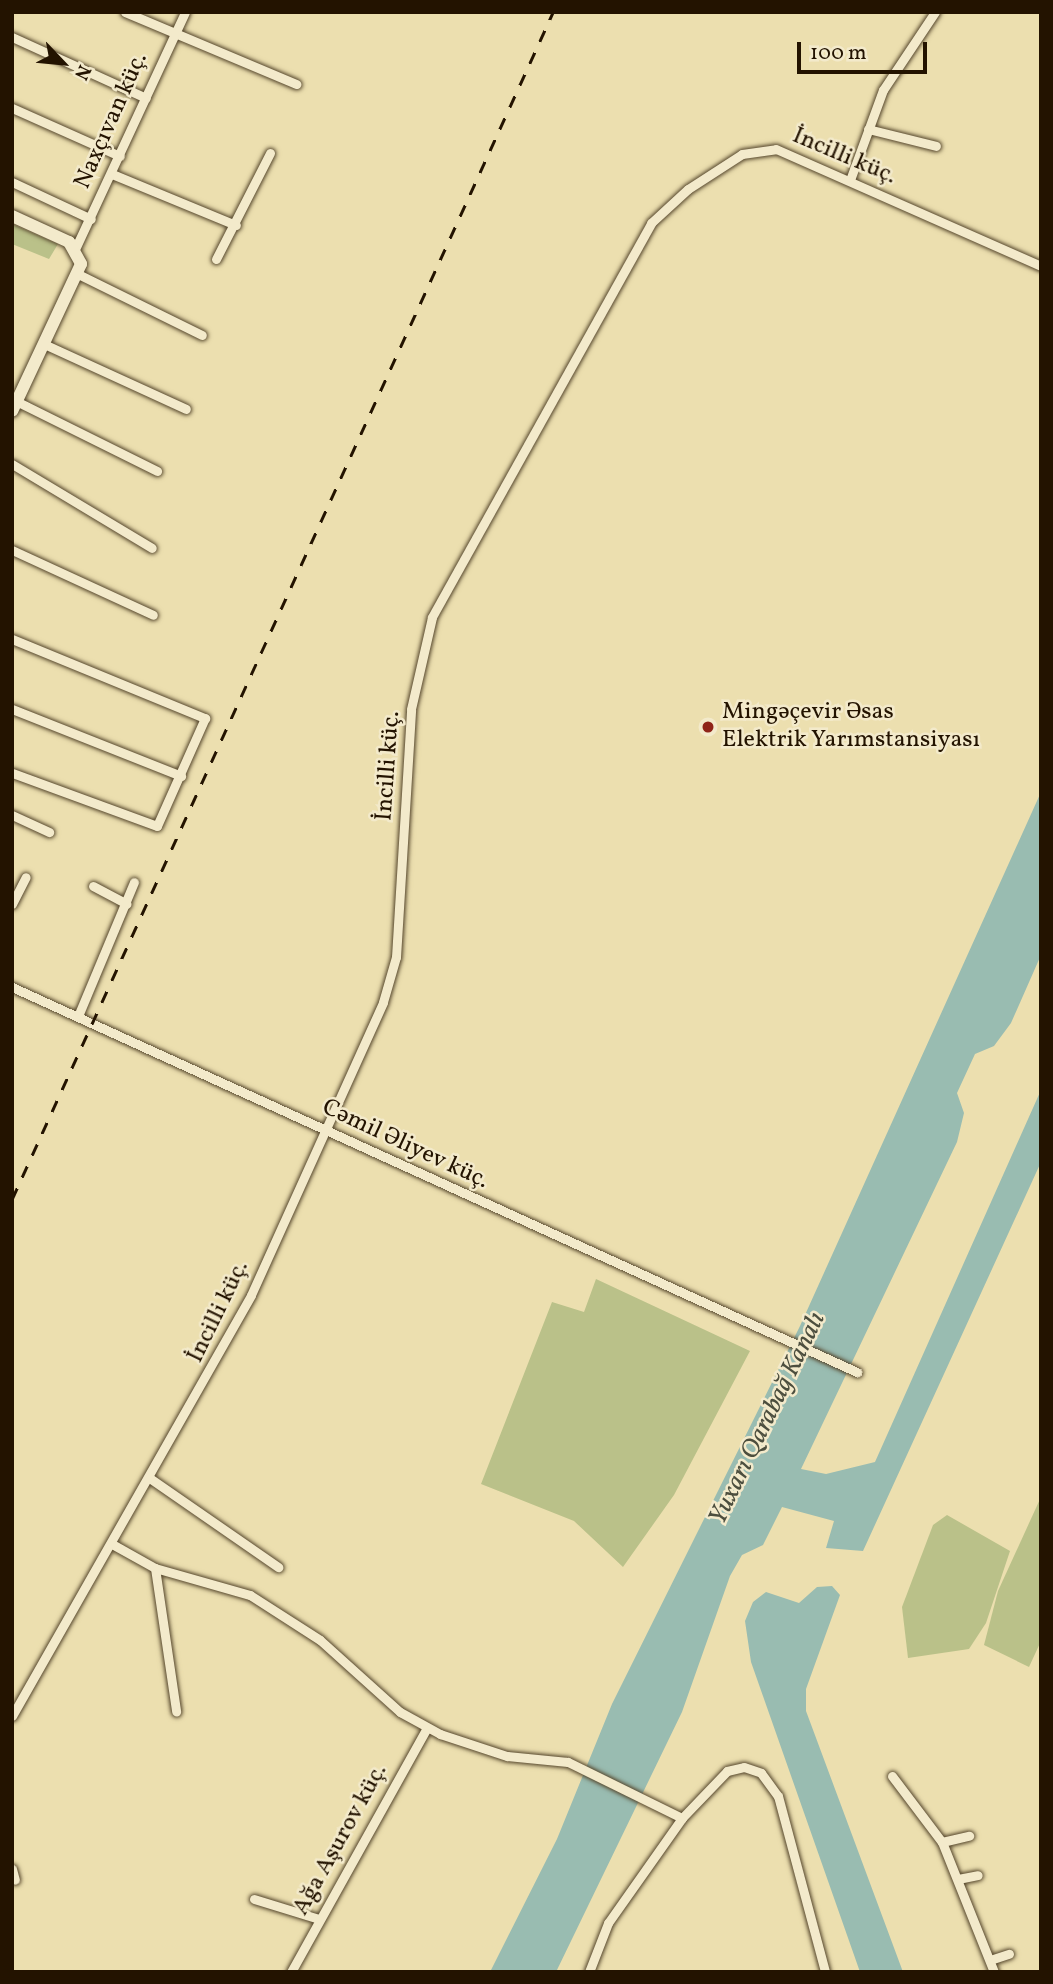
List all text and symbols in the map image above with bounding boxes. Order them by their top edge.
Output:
north arrow [28,28,98,98]
scale bar [801,28,930,72]
text: 100 m [810,39,867,68]
street label: Naxçıvan küç. [69,48,155,194]
street label: İncilli küç. [788,122,900,192]
place label: Mingəçevir Əsas Elektrik Yarımstansiyası [722,699,981,755]
street label: İncilli küç. [371,710,407,822]
marker: Mingəçevir Əsas Elektrik Yarımstansiyası [700,719,716,735]
street label: Cəmil Əliyev küç. [317,1094,493,1196]
street label: İncilli küç. [182,1256,256,1368]
water label: Yuxarı Qarabağ Kanalı [703,1308,833,1530]
street label: Ağa Aşurov küç. [287,1759,395,1921]

